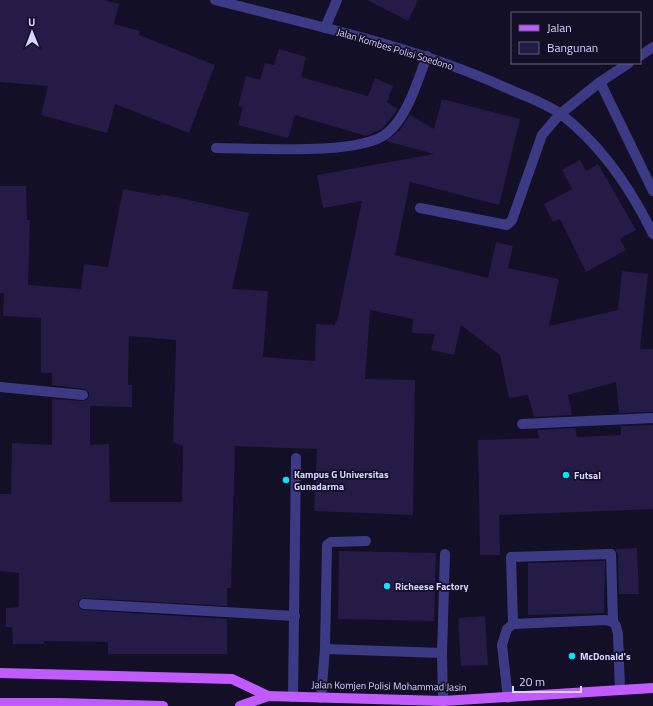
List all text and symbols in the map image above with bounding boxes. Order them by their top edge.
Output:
north arrow [12,12,52,52]
legend [511,12,641,64]
text: U [28,14,36,30]
text: Jalan [547,18,572,37]
street label: Jalan Kombes Polisi Soedono [335,24,455,74]
text: Bangunan [547,38,598,57]
place label: Kampus G Universitas Gunadarma [294,467,389,494]
place label: Futsal [574,468,601,483]
marker: Futsal [561,470,571,480]
marker: Kampus G Universitas Gunadarma [281,475,291,485]
place label: Richeese Factory [395,579,468,594]
marker: Richeese Factory [382,581,392,591]
place label: McDonald's [580,649,631,664]
marker: McDonald's [567,651,577,661]
scale bar [513,668,581,694]
text: 20 m [519,672,545,691]
street label: Jalan Komjen Polisi Mohammad Jasin [311,677,467,695]

